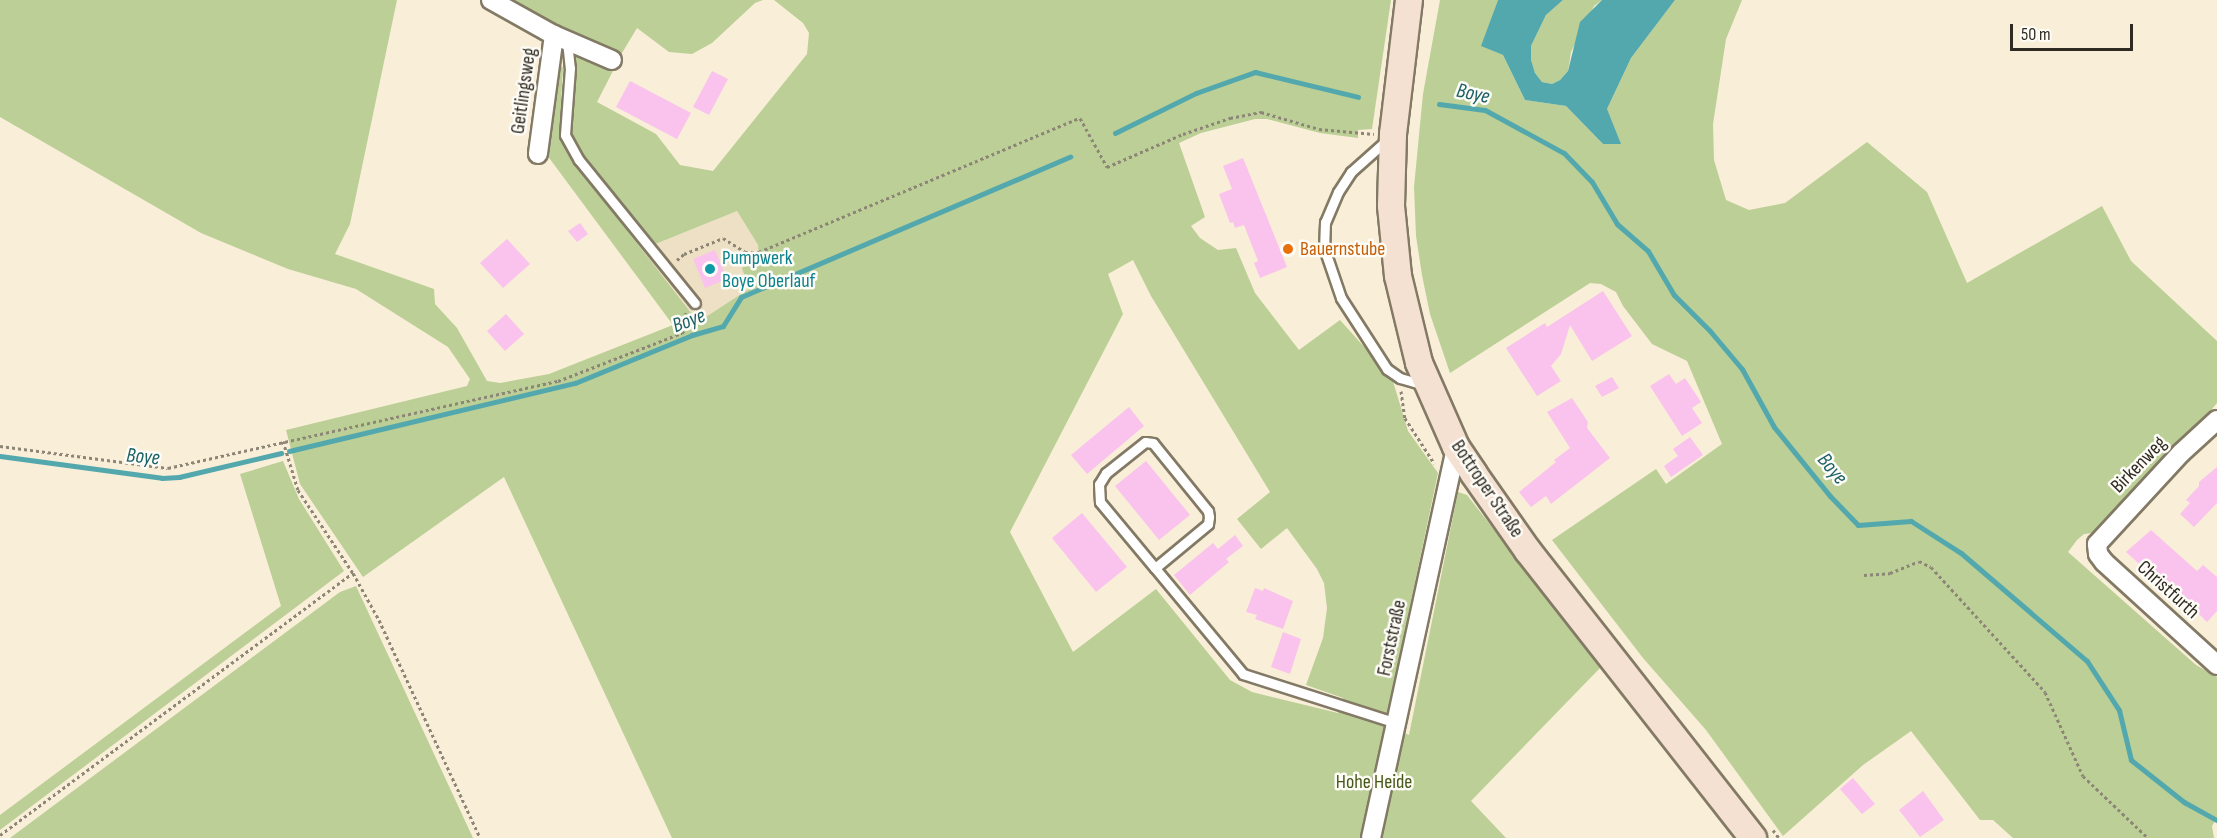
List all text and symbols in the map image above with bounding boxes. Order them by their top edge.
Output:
scale bar [2013,12,2136,50]
text: 50 m [2021,24,2051,45]
street label: Geitlingsweg [506,46,542,136]
water label: Boye [1454,78,1492,110]
place label: Bauernstube [1300,237,1385,261]
marker: Bauernstube [1281,242,1295,256]
place label: Pumpwerk Boye Oberlauf [722,246,815,293]
marker: Pumpwerk Boye Oberlauf [703,262,717,276]
water label: Boye [669,303,709,339]
street label: Birkenweg [2106,432,2172,498]
street label: Bottroper Straße [1446,436,1528,542]
water label: Boye [125,443,161,471]
water label: Boye [1812,448,1852,490]
street label: Christfurth [2132,556,2204,624]
street label: Forststraße [1372,598,1412,678]
park label: Hohe Heide [1336,770,1412,794]

